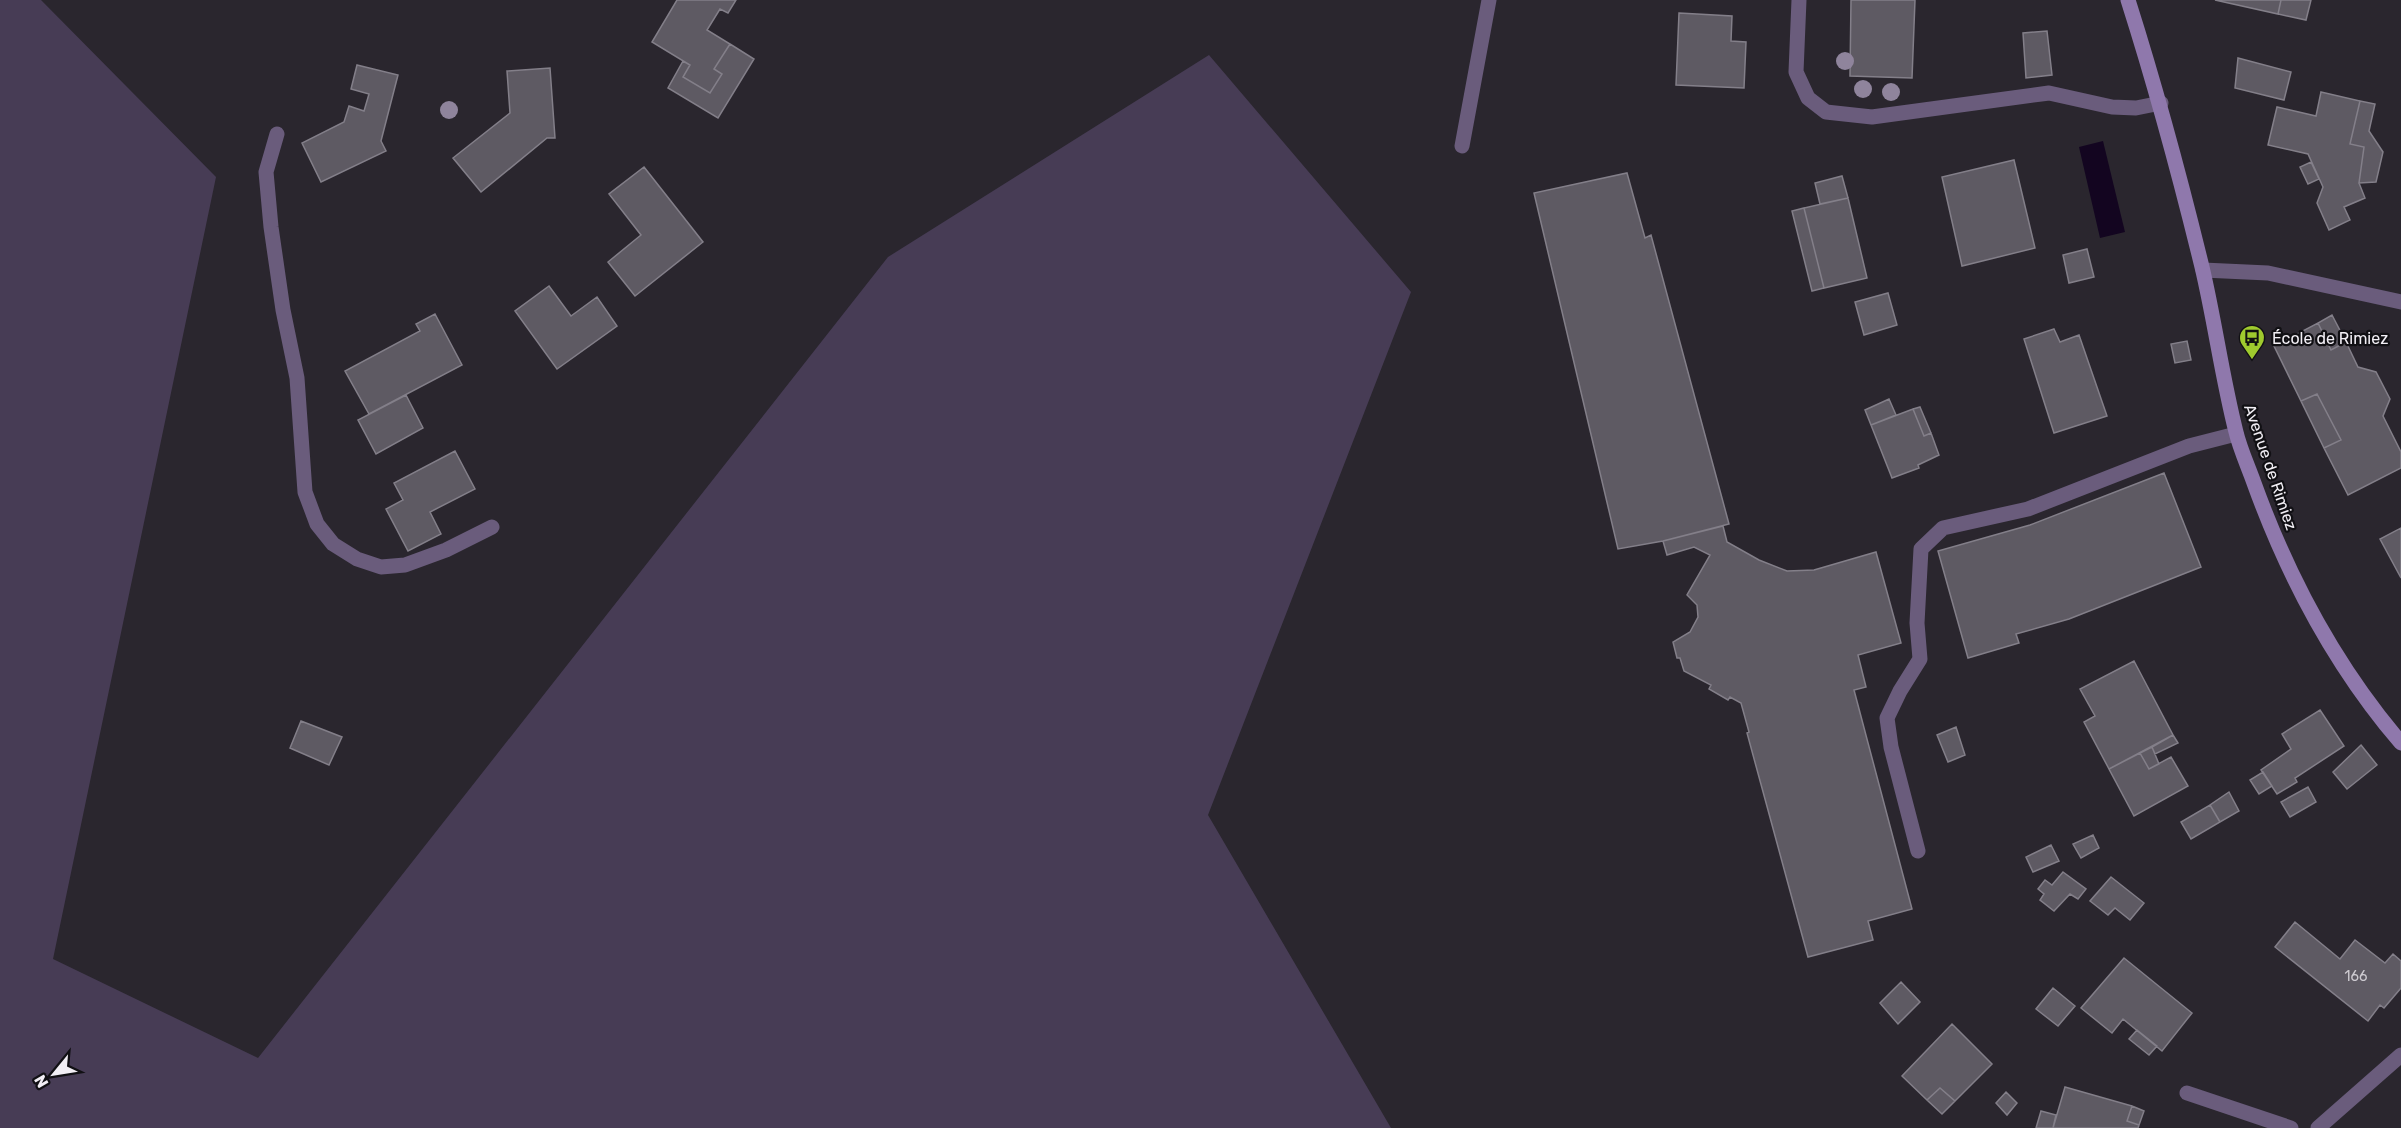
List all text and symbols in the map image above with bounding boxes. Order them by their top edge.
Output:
bus stop icon: École de Rimiez [2237,323,2267,361]
place label: École de Rimiez [2272,329,2388,348]
street label: Avenue de Rimiez [2240,402,2301,533]
house number: 166 [2345,968,2367,985]
north arrow [24,1044,84,1104]
text: N [30,1072,53,1091]

